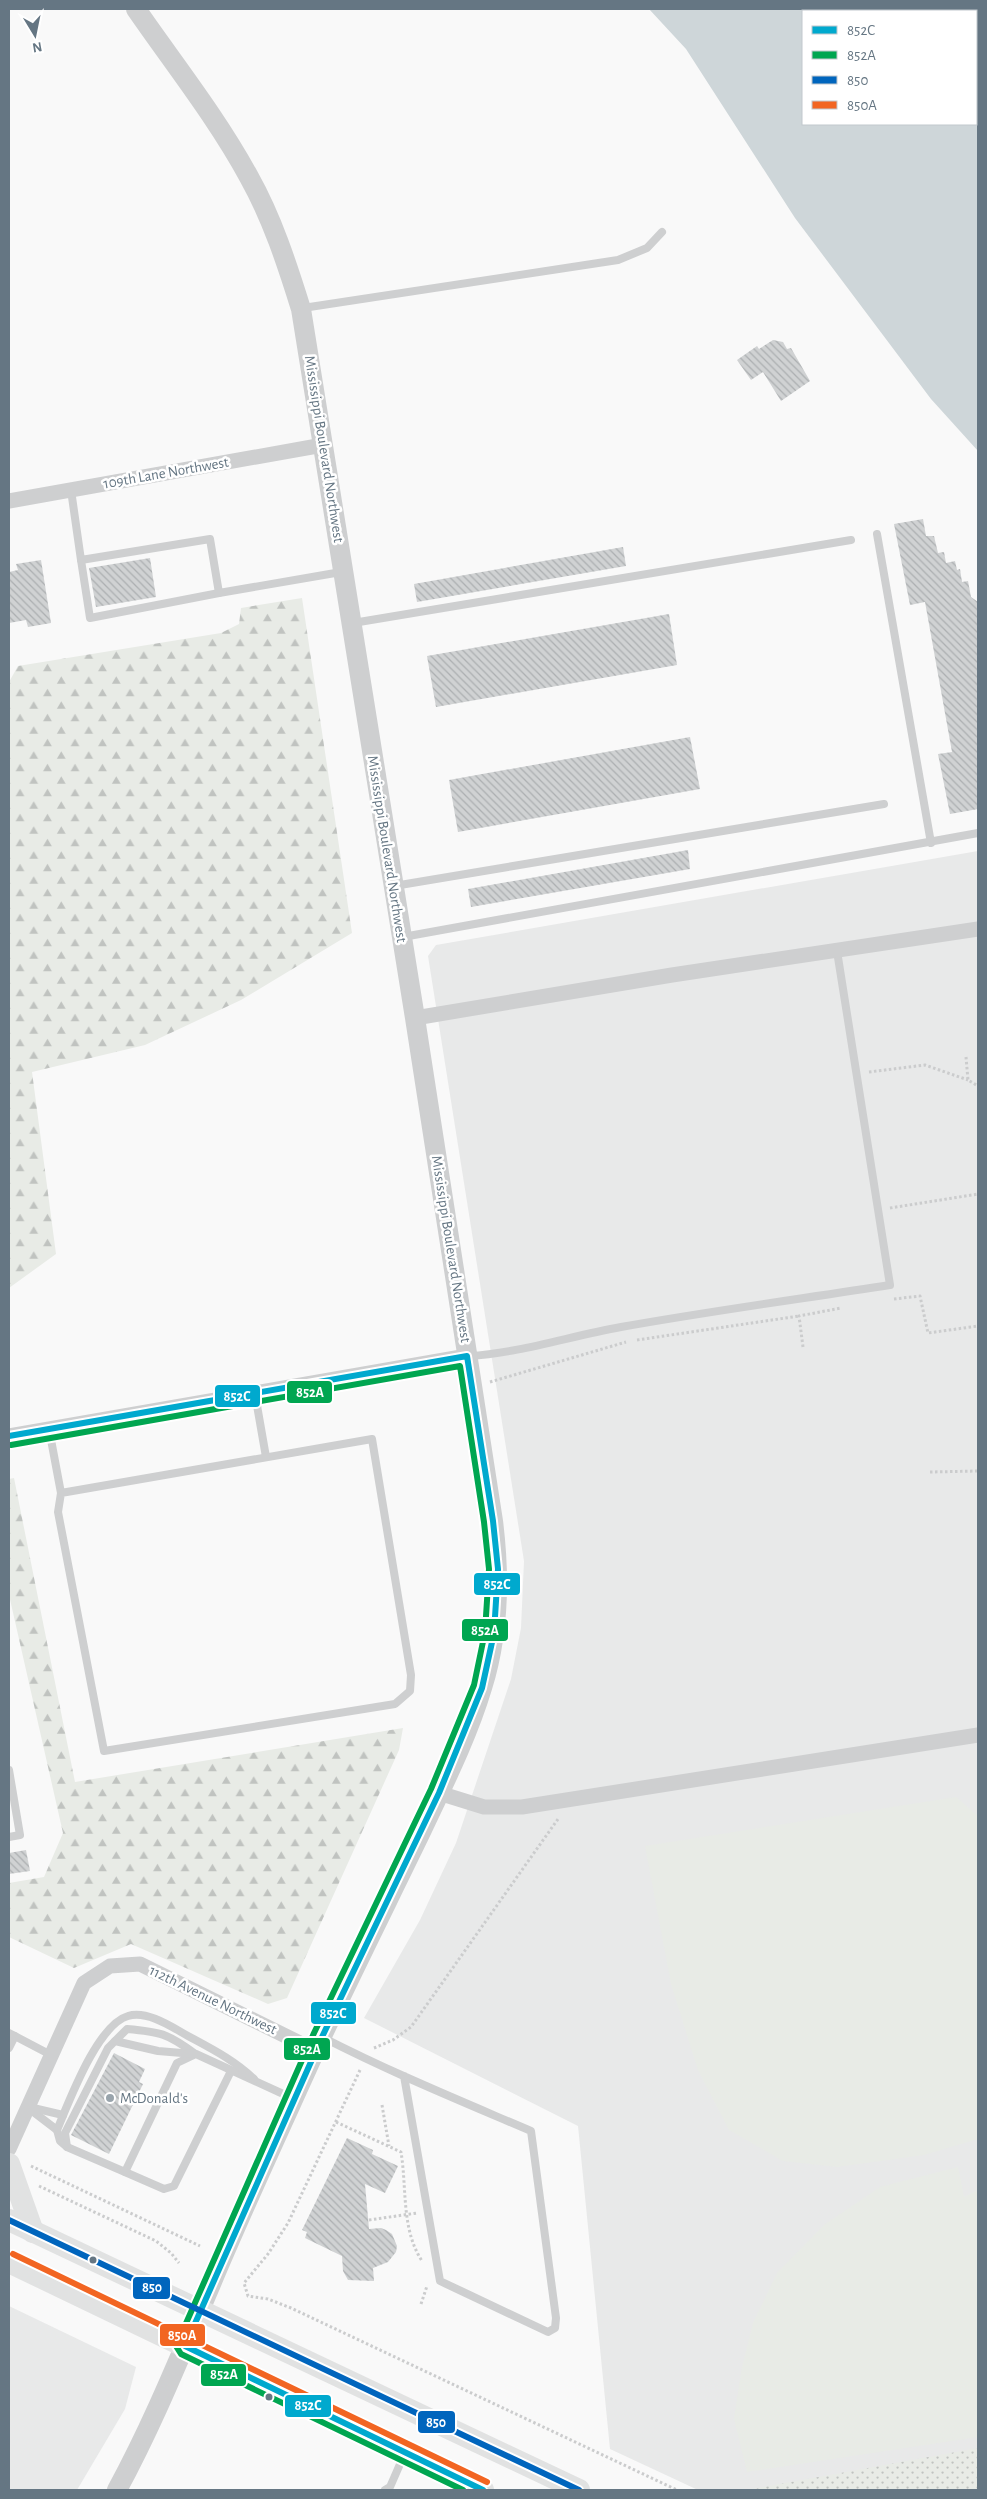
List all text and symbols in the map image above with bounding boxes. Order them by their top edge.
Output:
north arrow [10,10,60,60]
legend [802,10,977,125]
text: 852C [847,23,875,38]
text: N [31,39,43,55]
text: 852A [847,48,876,63]
text: 850 [847,73,868,88]
text: 850A [847,98,877,113]
street label: Mississippi Boulevard Northwest [302,354,346,544]
street label: 109th Lane Northwest [102,455,230,491]
street label: Mississippi Boulevard Northwest [365,754,409,944]
street label: Mississippi Boulevard Northwest [429,1154,473,1344]
line badge: 852A [286,1380,333,1404]
line badge: 852C [214,1384,261,1408]
text: 852A [296,1386,325,1400]
text: 852C [224,1390,251,1404]
line badge: 852C [473,1572,521,1596]
text: 852C [484,1578,511,1592]
line badge: 852A [461,1618,509,1642]
text: 852A [471,1624,500,1638]
street label: 112th Avenue Northwest [147,1963,279,2037]
line badge: 852C [310,2001,357,2025]
text: 852C [320,2007,347,2021]
line badge: 852A [283,2037,331,2061]
text: 852A [293,2043,322,2057]
place label: McDonald's [120,2091,188,2106]
marker: McDonald's [104,2092,116,2104]
unlabelled marker [88,2255,98,2265]
line badge: 850 [132,2276,171,2300]
text: 850 [142,2281,162,2295]
line badge: 850A [159,2323,206,2347]
text: 850A [168,2329,197,2343]
line badge: 852A [200,2363,247,2387]
text: 852A [210,2368,239,2382]
unlabelled marker [264,2392,274,2402]
line badge: 852C [284,2394,332,2418]
text: 852C [295,2399,322,2413]
line badge: 850 [417,2410,456,2434]
text: 850 [426,2416,446,2430]

